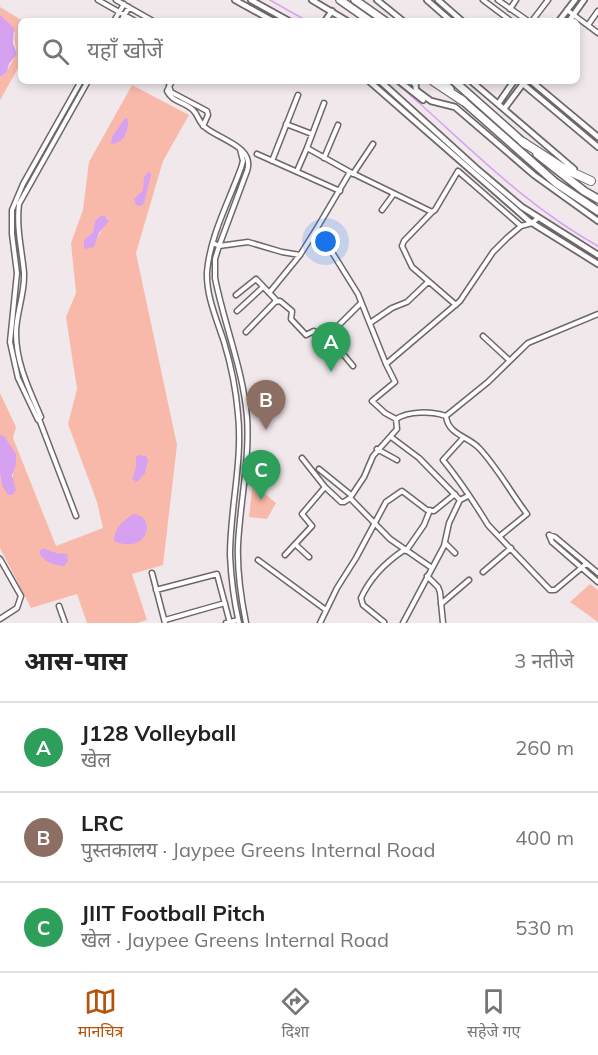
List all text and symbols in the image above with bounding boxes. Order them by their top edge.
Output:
search box [18,18,580,84]
icon: search [39,35,72,68]
text: यहाँ खोजें [87,36,163,64]
your location [311,227,340,256]
pin: A [312,322,350,372]
pin: B [246,380,286,430]
pin: C [242,450,280,500]
text: आस-पास [24,644,127,677]
text: 3 नतीजे [514,648,574,673]
text: J128 Volleyball [81,719,236,747]
text: A [36,735,51,760]
text: 260 m [515,735,574,760]
text: खेल [81,747,111,772]
text: LRC [81,809,124,837]
text: B [37,825,50,850]
text: 400 m [515,825,574,850]
text: पुस्तकालय · Jaypee Greens Internal Road [81,837,435,862]
text: JIIT Football Pitch [81,899,265,927]
text: C [37,915,50,940]
text: 530 m [515,915,574,940]
text: खेल · Jaypee Greens Internal Road [81,927,389,952]
tab: मानचित्र [78,985,123,1044]
tab: दिशा [279,985,312,1044]
tab: सहेजे गए [467,985,520,1044]

